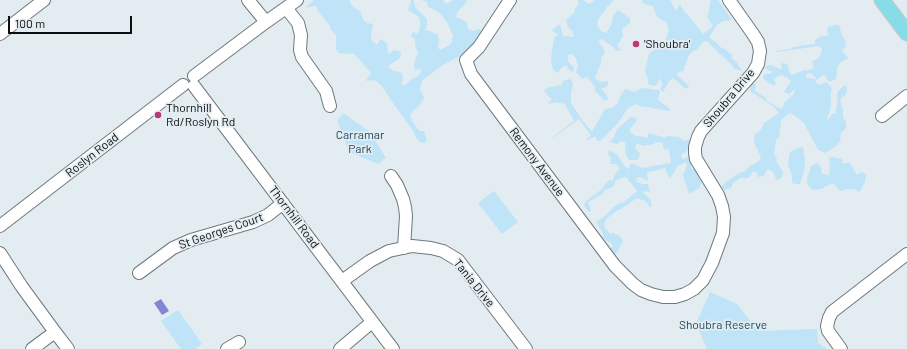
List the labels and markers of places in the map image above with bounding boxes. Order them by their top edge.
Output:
place label: 'Shoubra' [644,37,690,51]
marker: 'Shoubra' [631,39,641,49]
place label: Thornhill Rd/Roslyn Rd [166,101,235,129]
marker: Thornhill Rd/Roslyn Rd [153,110,163,120]

